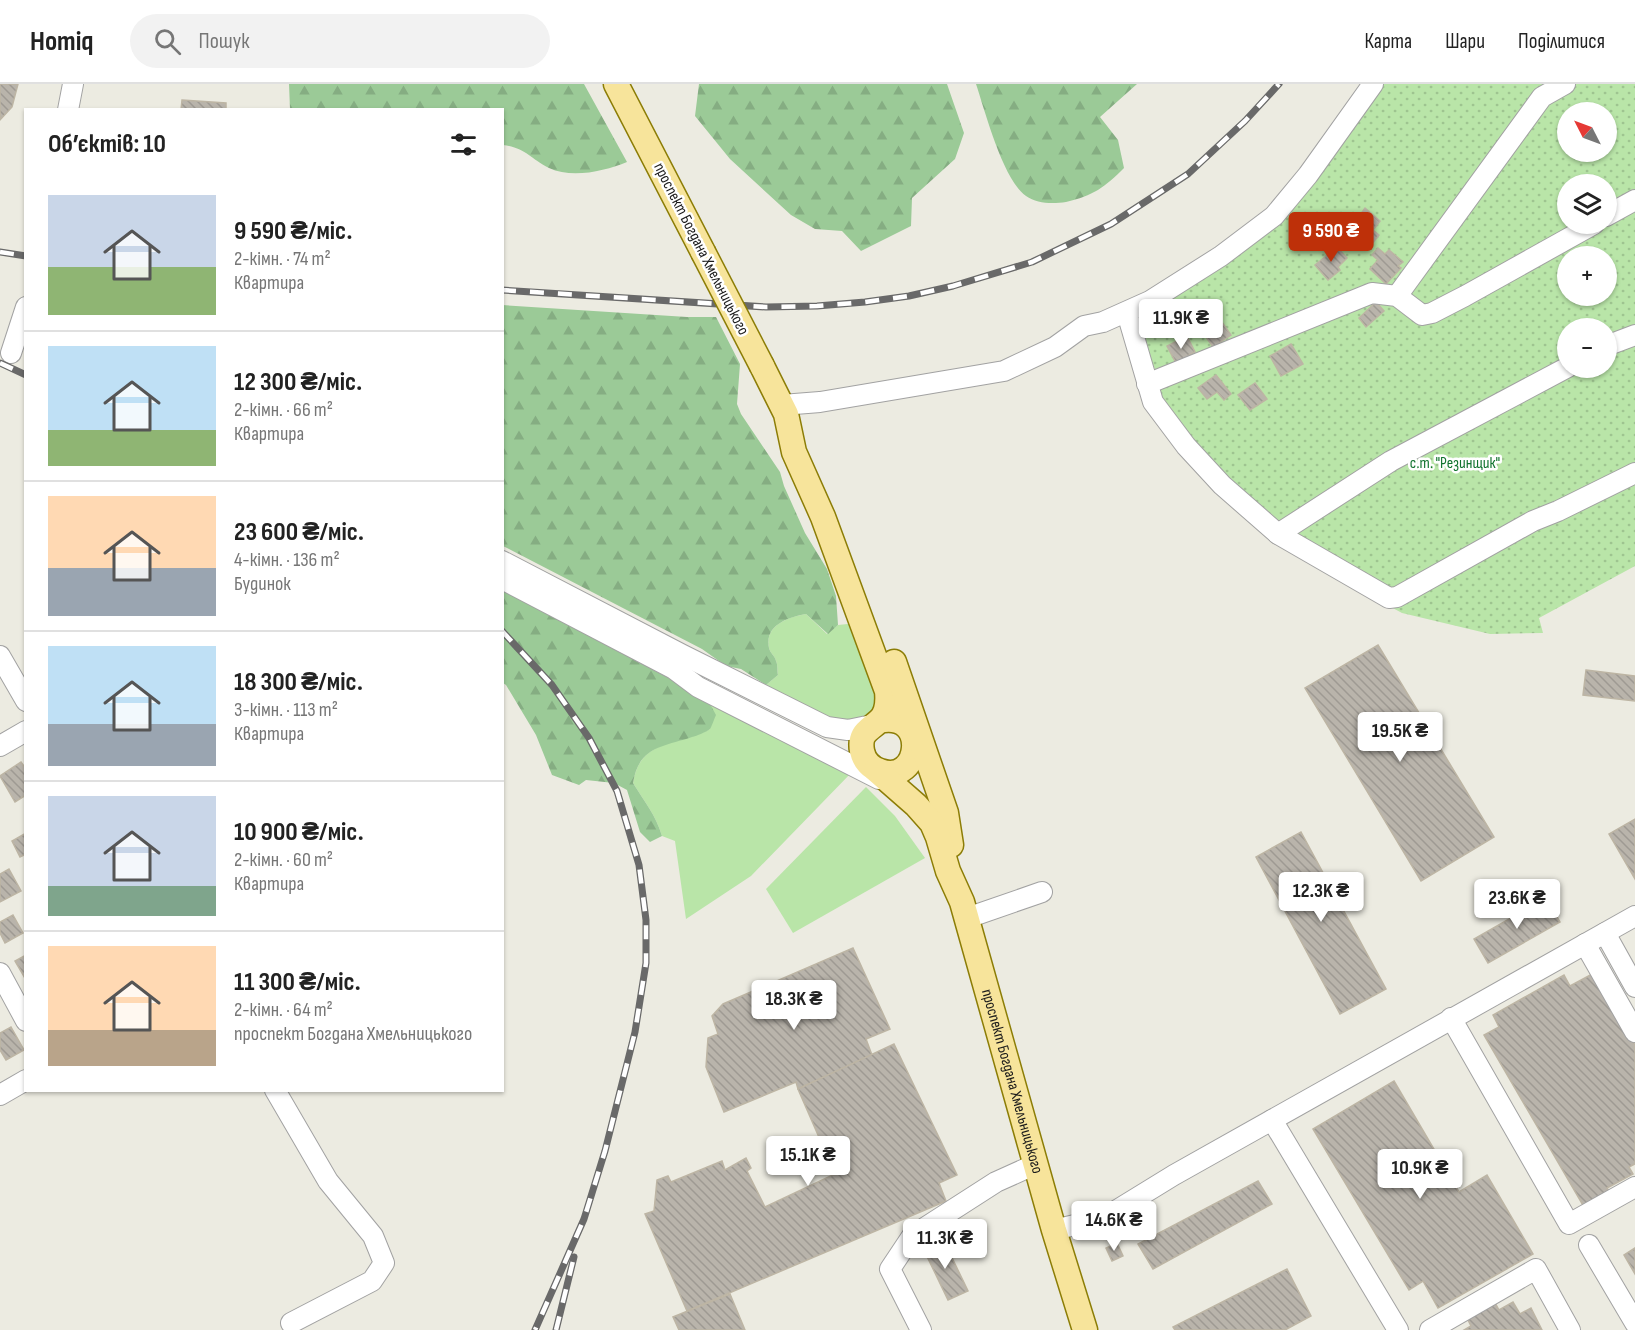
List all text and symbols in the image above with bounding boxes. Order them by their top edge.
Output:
search box [130,14,550,68]
text: Homiq [30,25,94,58]
icon: search [151,25,184,58]
text: Пошук [199,28,250,55]
text: Карта [1364,29,1412,54]
text: Шари [1445,29,1485,54]
text: Поділитися [1518,29,1605,54]
north arrow [1557,102,1617,162]
map controls [1557,102,1617,378]
icon: filters [447,128,480,161]
text: Об’єктів: 10 [48,129,166,160]
street label: проспект Богдана Хмельницького [649,160,753,338]
button: layers [1557,174,1617,234]
pin: 9 590 ₴ [1276,212,1386,263]
text: 9 590 ₴/міс. [234,216,352,247]
icon: home [96,219,168,291]
text: 9 590 ₴ [1303,219,1359,243]
button: + [1557,246,1617,306]
text: 2-кімн. · 74 m² [234,247,331,271]
text: Квартира [234,271,304,295]
pin: 11.9K ₴ [1126,299,1236,350]
text: 11.9K ₴ [1153,306,1209,330]
button: − [1557,318,1617,378]
text: 12 300 ₴/міс. [234,367,362,398]
icon: home [96,370,168,442]
text: 2-кімн. · 66 m² [234,398,333,422]
text: Квартира [234,422,304,446]
park label: с.т. "Резинщик" [1410,454,1500,473]
text: 23 600 ₴/міс. [234,517,364,548]
icon: home [96,520,168,592]
text: 4-кімн. · 136 m² [234,548,340,572]
text: Будинок [234,572,291,596]
text: 18 300 ₴/міс. [234,667,363,698]
icon: home [96,670,168,742]
text: 3-кімн. · 113 m² [234,698,338,722]
pin: 19.5K ₴ [1345,712,1455,763]
text: 19.5K ₴ [1372,719,1428,743]
text: Квартира [234,722,304,746]
text: 10 900 ₴/міс. [234,817,364,848]
icon: home [96,820,168,892]
text: 2-кімн. · 60 m² [234,848,333,872]
text: Квартира [234,872,304,896]
pin: 12.3K ₴ [1266,872,1376,923]
text: 12.3K ₴ [1293,879,1349,903]
pin: 23.6K ₴ [1462,879,1572,930]
text: 23.6K ₴ [1488,886,1546,910]
text: 11 300 ₴/міс. [234,967,361,998]
icon: home [96,970,168,1042]
pin: 18.3K ₴ [739,980,849,1031]
text: 18.3K ₴ [765,987,823,1011]
street label: проспект Богдана Хмельницького [977,987,1047,1176]
text: 2-кімн. · 64 m² [234,998,333,1022]
text: проспект Богдана Хмельницького [234,1022,472,1046]
pin: 15.1K ₴ [753,1136,863,1187]
text: 15.1K ₴ [780,1143,836,1167]
pin: 10.9K ₴ [1365,1149,1475,1200]
text: 10.9K ₴ [1392,1156,1448,1180]
pin: 14.6K ₴ [1059,1201,1169,1252]
text: 14.6K ₴ [1085,1208,1143,1232]
pin: 11.3K ₴ [890,1219,1000,1270]
text: 11.3K ₴ [917,1226,973,1250]

